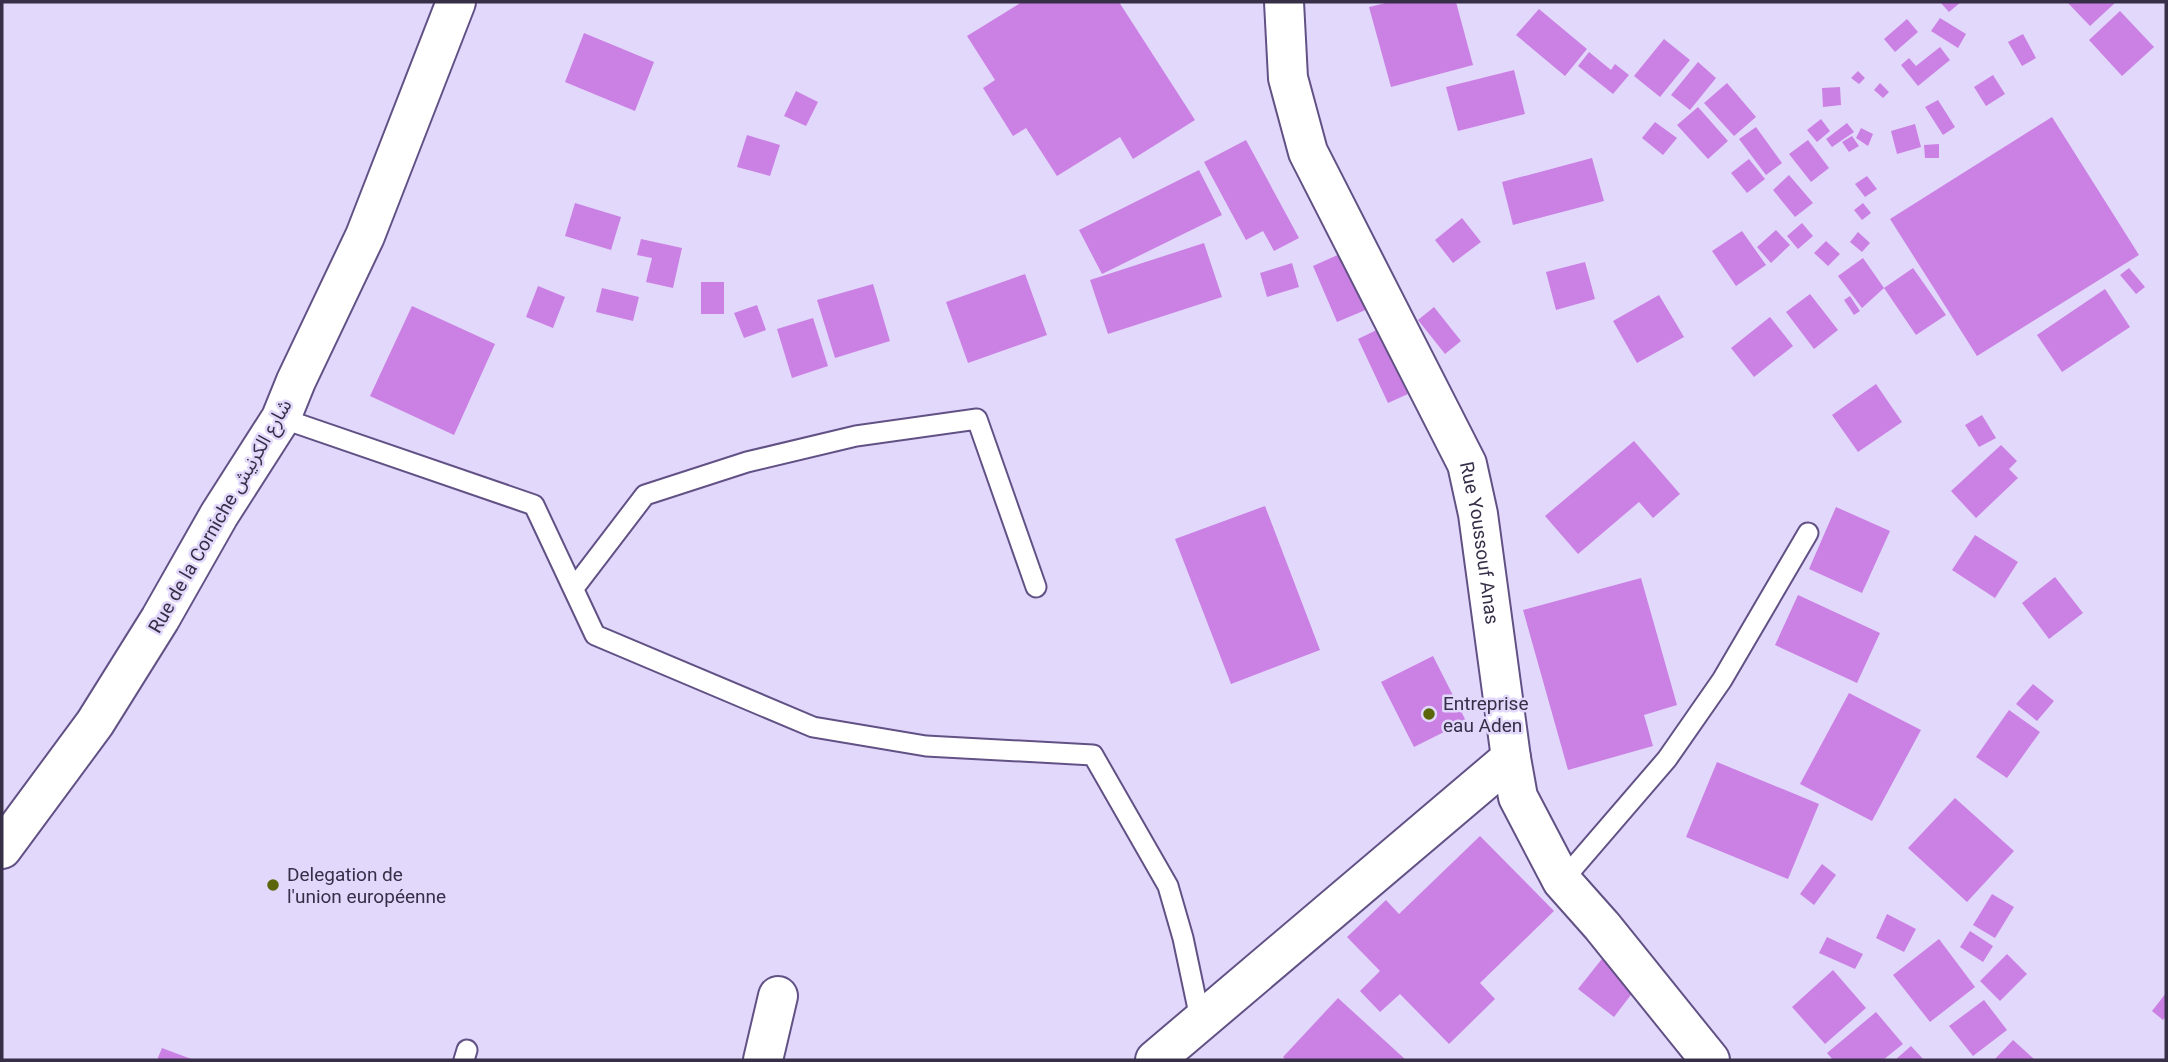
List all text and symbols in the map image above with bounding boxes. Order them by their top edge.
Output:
street label: Rue de la Corniche شارع الكرنيش [143,395,298,638]
street label: Rue Youssouf Anas [1455,459,1504,626]
place label: Entreprise eau Aden [1443,692,1528,737]
marker: Entreprise eau Aden [1421,706,1437,722]
place label: Delegation de l'union européenne [287,863,446,908]
marker: Delegation de l'union européenne [265,877,281,893]

